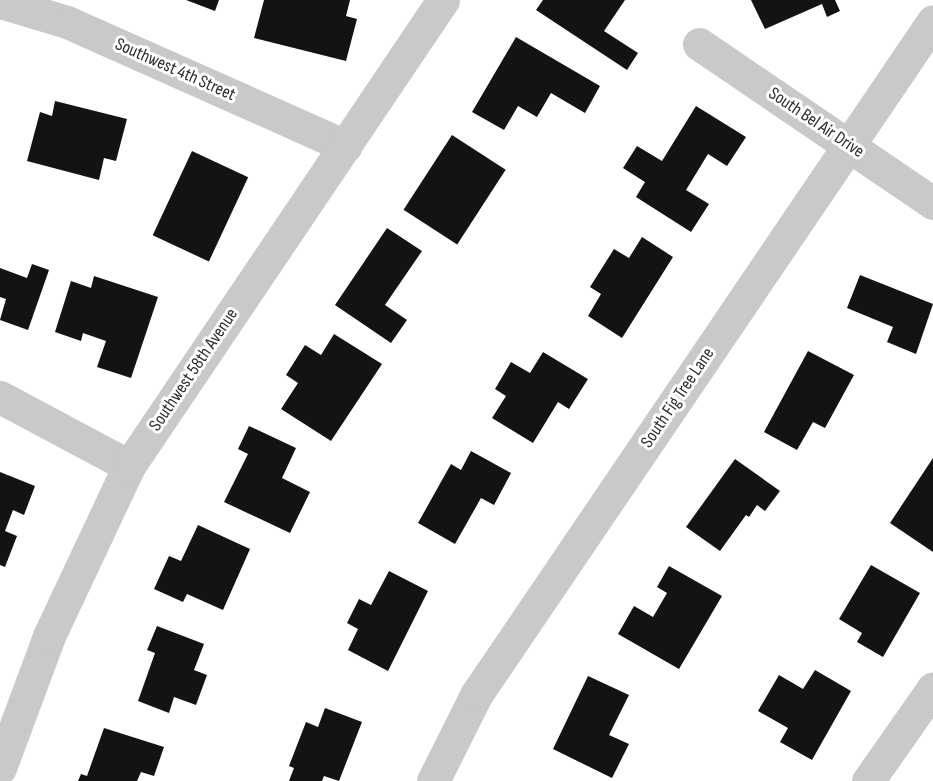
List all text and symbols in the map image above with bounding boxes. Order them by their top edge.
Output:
street label: Southwest 4th Street [111,34,239,106]
street label: South Bel Air Drive [764,83,868,163]
street label: Southwest 58th Avenue [145,305,243,435]
street label: South Fig Tree Lane [637,344,719,452]

